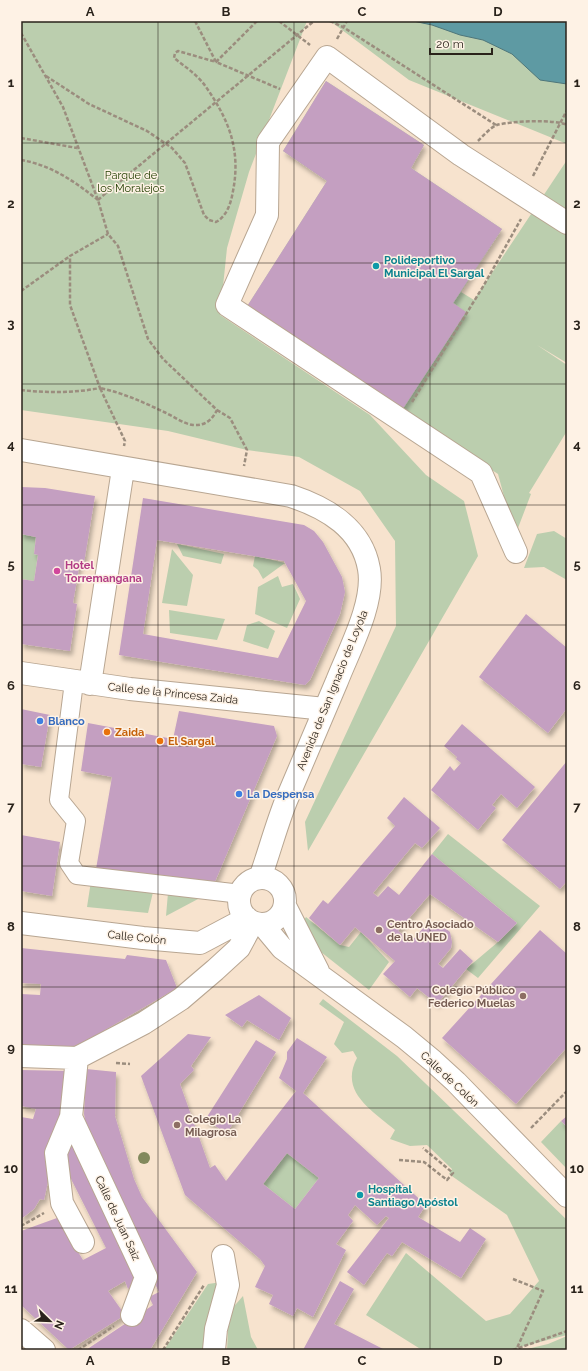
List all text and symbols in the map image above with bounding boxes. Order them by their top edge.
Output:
text: A [86,4,95,19]
text: B [222,4,231,19]
text: C [358,4,367,19]
text: D [493,4,503,19]
scale bar [430,30,492,56]
text: 20 m [436,37,464,51]
text: 1 [8,75,15,90]
text: 1 [574,75,581,90]
park label: Parque de los Moralejos [97,169,165,195]
text: 2 [7,196,15,211]
text: 2 [573,196,581,211]
place label: Polideportivo Municipal El Sargal [384,254,485,280]
marker: Polideportivo Municipal El Sargal [371,261,381,271]
text: 3 [7,316,15,331]
text: 3 [573,316,581,331]
text: 4 [7,437,15,452]
text: 4 [573,437,581,452]
text: 5 [7,557,15,572]
text: 5 [573,557,581,572]
place label: Hotel Torremangana [65,559,142,585]
marker: Hotel Torremangana [52,566,62,576]
street label: Avenida de San Ignacio de Loyola [294,608,371,772]
text: 6 [7,678,15,693]
text: 6 [573,678,581,693]
street label: Calle de la Princesa Zaida [107,680,239,707]
place label: Blanco [48,715,85,728]
marker: Blanco [35,716,45,726]
place label: Zaida [115,726,144,739]
marker: Zaida [102,727,112,737]
place label: El Sargal [168,735,215,748]
marker: El Sargal [155,736,165,746]
place label: La Despensa [247,788,314,801]
marker: La Despensa [234,789,244,799]
text: 7 [7,799,15,814]
text: 7 [573,799,581,814]
place label: Centro Asociado de la UNED [387,918,474,944]
text: 8 [7,919,15,934]
text: 8 [573,919,581,934]
marker: Centro Asociado de la UNED [374,925,384,935]
street label: Calle Colón [107,928,167,947]
place label: Colegio Público Federico Muelas [428,984,516,1010]
marker: Colegio Público Federico Muelas [518,991,528,1001]
text: 9 [7,1040,15,1055]
text: 9 [573,1040,581,1055]
street label: Calle de Colón [418,1049,481,1110]
place label: Colegio La Milagrosa [185,1113,241,1139]
marker: Colegio La Milagrosa [172,1120,182,1130]
text: 10 [4,1161,18,1176]
text: 10 [570,1161,584,1176]
street label: Calle de Juan Saiz [92,1174,143,1263]
place label: Hospital Santiago Apóstol [368,1183,458,1209]
marker: Hospital Santiago Apóstol [355,1190,365,1200]
text: 11 [5,1281,18,1296]
text: 11 [571,1281,584,1296]
north arrow [30,1301,70,1341]
text: N [51,1318,66,1331]
text: A [86,1353,95,1368]
text: B [222,1353,231,1368]
text: C [358,1353,367,1368]
text: D [493,1353,503,1368]

